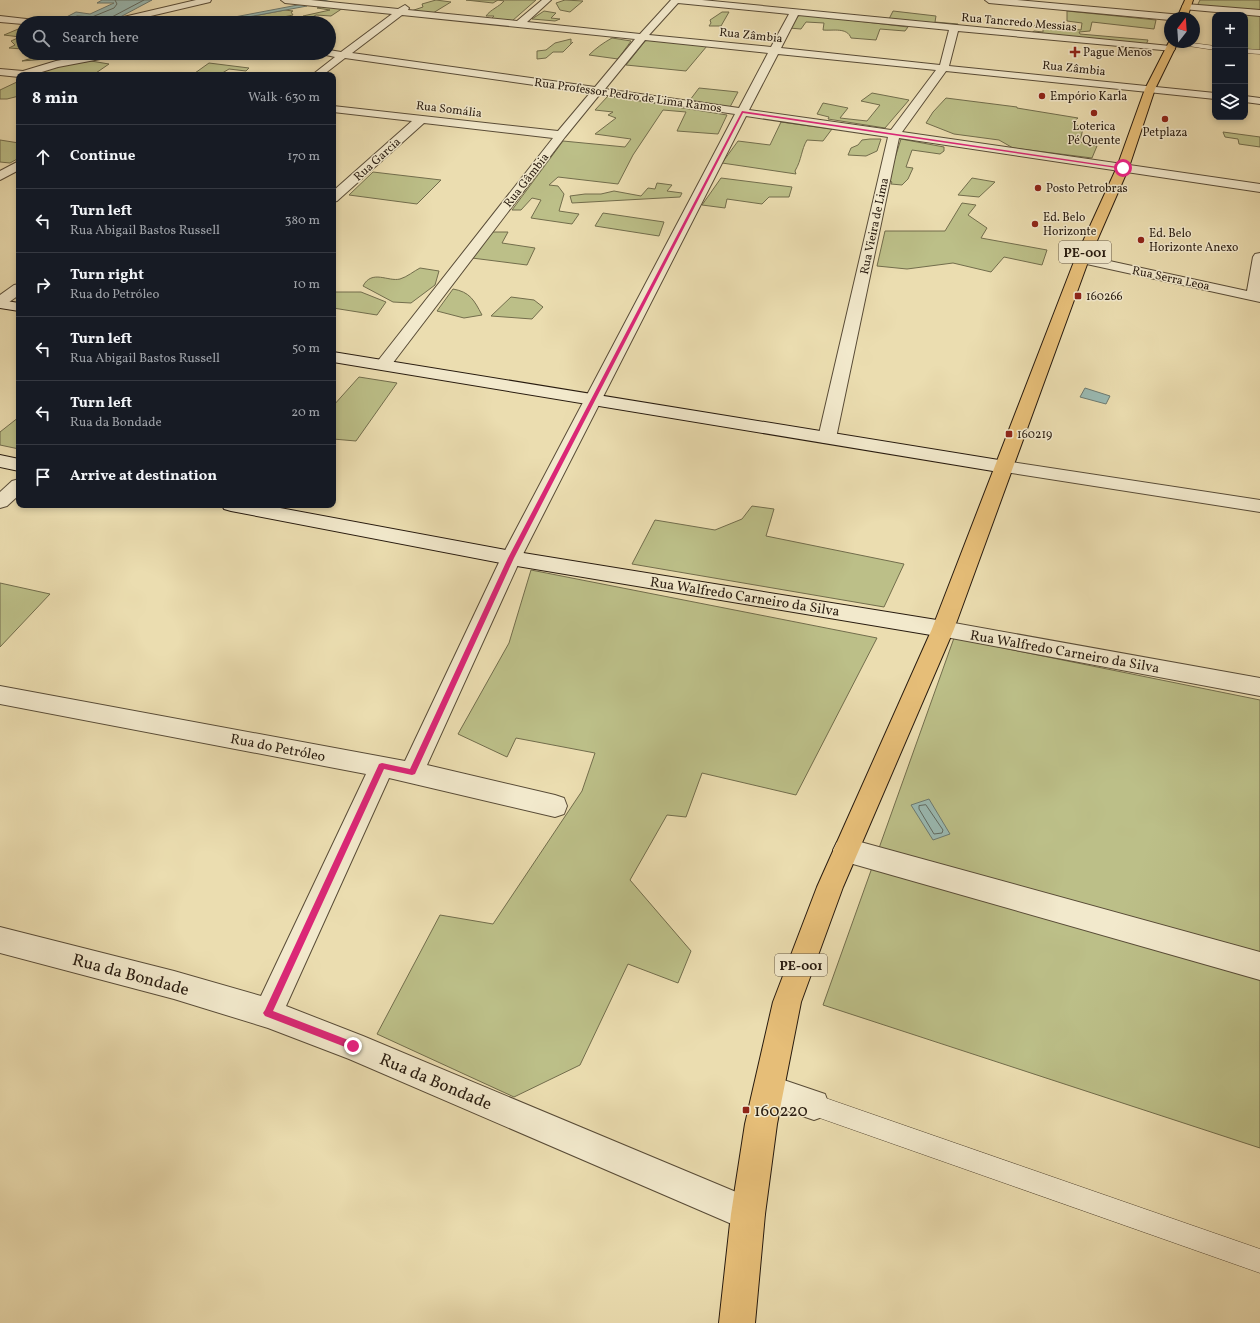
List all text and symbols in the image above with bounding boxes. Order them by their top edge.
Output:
street label: Rua Tancredo Messias [961,10,1077,36]
north arrow [1164,12,1200,48]
map controls [1212,12,1248,120]
button: + [1212,12,1248,48]
search box [16,16,336,60]
street label: Rua Zâmbia [718,25,783,47]
icon: search [30,27,52,49]
text: Search here [62,28,139,49]
place label: Pague Menos [1083,45,1152,61]
marker: Pague Menos [1070,47,1080,57]
button: − [1212,48,1248,84]
street label: Rua Zâmbia [1041,58,1106,80]
street label: Rua Professor Pedro de Lima Ramos [533,75,723,117]
button: layers [1212,84,1248,120]
text: 8 min [32,87,78,110]
text: Walk · 630 m [248,89,320,107]
place label: Empório Karla [1050,89,1127,105]
marker: Empório Karla [1037,91,1047,101]
street label: Rua Somália [415,98,483,122]
marker: Loterica Pé Quente [1089,108,1099,118]
marker: Petplaza [1160,114,1170,124]
place label: Loterica Pé Quente [1068,119,1121,149]
place label: Petplaza [1143,125,1187,141]
street label: Rua Garcia [351,134,405,185]
icon: ahead [32,146,54,168]
text: Continue [70,146,135,167]
text: 170 m [287,148,320,166]
street label: Rua Gâmbia [501,150,553,211]
route start [1114,159,1132,177]
street label: Rua Vieira de Lima [857,176,893,276]
place label: Posto Petrobras [1046,181,1128,197]
marker: Posto Petrobras [1033,183,1043,193]
text: Turn left [70,201,132,222]
icon: left [32,210,54,232]
place label: Ed. Belo Horizonte [1043,210,1097,240]
text: 380 m [285,212,320,230]
marker: Ed. Belo Horizonte [1030,219,1040,229]
text: Rua Abigail Bastos Russell [70,222,220,240]
place label: Ed. Belo Horizonte Anexo [1149,226,1239,256]
marker: Ed. Belo Horizonte Anexo [1136,235,1146,245]
road number: PE-001 [1059,241,1111,263]
street label: Rua Serra Leoa [1131,263,1211,295]
text: Turn right [70,265,144,286]
icon: right [32,274,54,296]
text: 10 m [293,276,320,294]
text: Rua do Petróleo [70,286,159,304]
place label: 160266 [1086,289,1123,305]
marker: 160266 [1073,291,1083,301]
text: Turn left [70,329,132,350]
icon: left [32,338,54,360]
text: 50 m [292,340,320,358]
text: Rua Abigail Bastos Russell [70,350,220,368]
text: Turn left [70,393,132,414]
icon: left [32,402,54,424]
text: 20 m [291,404,320,422]
text: Rua da Bondade [70,414,162,432]
place label: 160219 [1017,427,1052,443]
marker: 160219 [1004,429,1014,439]
icon: arrive [32,466,54,488]
text: Arrive at destination [70,466,217,487]
street label: Rua Walfredo Carneiro da Silva [648,573,841,622]
street label: Rua Walfredo Carneiro da Silva [969,626,1161,679]
street label: Rua do Petróleo [229,730,327,767]
street label: Rua da Bondade [70,949,192,1002]
road number: PE-001 [775,954,827,976]
route end [344,1037,362,1055]
street label: Rua da Bondade [376,1048,495,1116]
place label: 160220 [754,1100,808,1123]
marker: 160220 [741,1105,751,1115]

